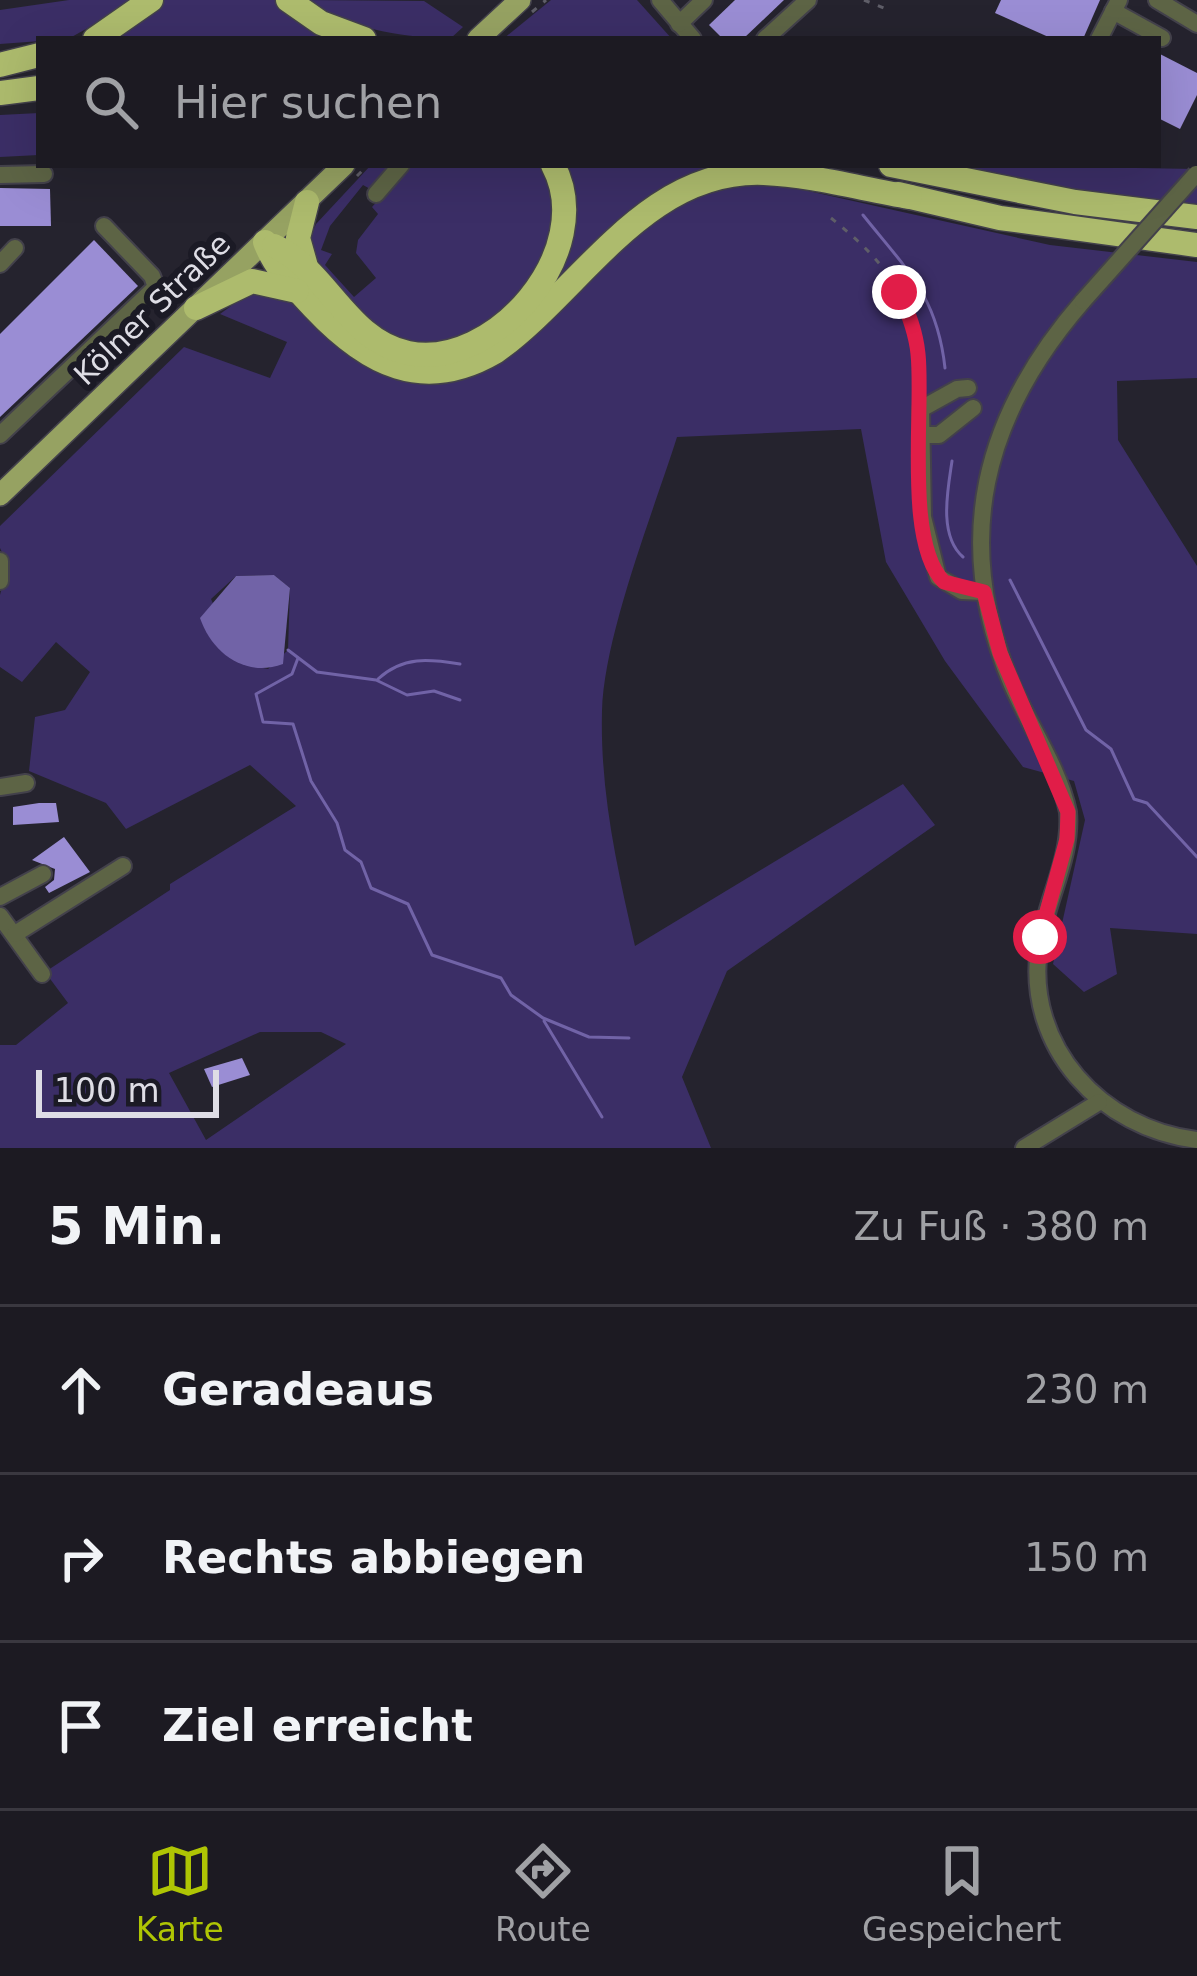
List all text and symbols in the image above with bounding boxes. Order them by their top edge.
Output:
search box [36,36,1161,168]
icon: search [78,69,144,135]
text: Hier suchen [174,76,442,129]
street label: Kölner Straße [67,226,237,392]
route end [872,265,926,319]
route start [1013,910,1067,964]
scale bar [36,1064,219,1117]
text: 100 m [54,1071,160,1110]
text: 5 Min. [48,1197,225,1256]
text: Zu Fuß · 380 m [854,1204,1149,1249]
icon: ahead [48,1357,114,1423]
text: Geradeaus [162,1363,434,1416]
text: 230 m [1024,1367,1149,1412]
icon: right [48,1525,114,1591]
text: Rechts abbiegen [162,1531,585,1584]
text: 150 m [1024,1535,1149,1580]
icon: arrive [48,1693,114,1759]
text: Ziel erreicht [162,1699,473,1752]
tab: Karte [136,1838,224,1949]
tab: Route [495,1838,591,1949]
tab: Gespeichert [862,1838,1061,1949]

